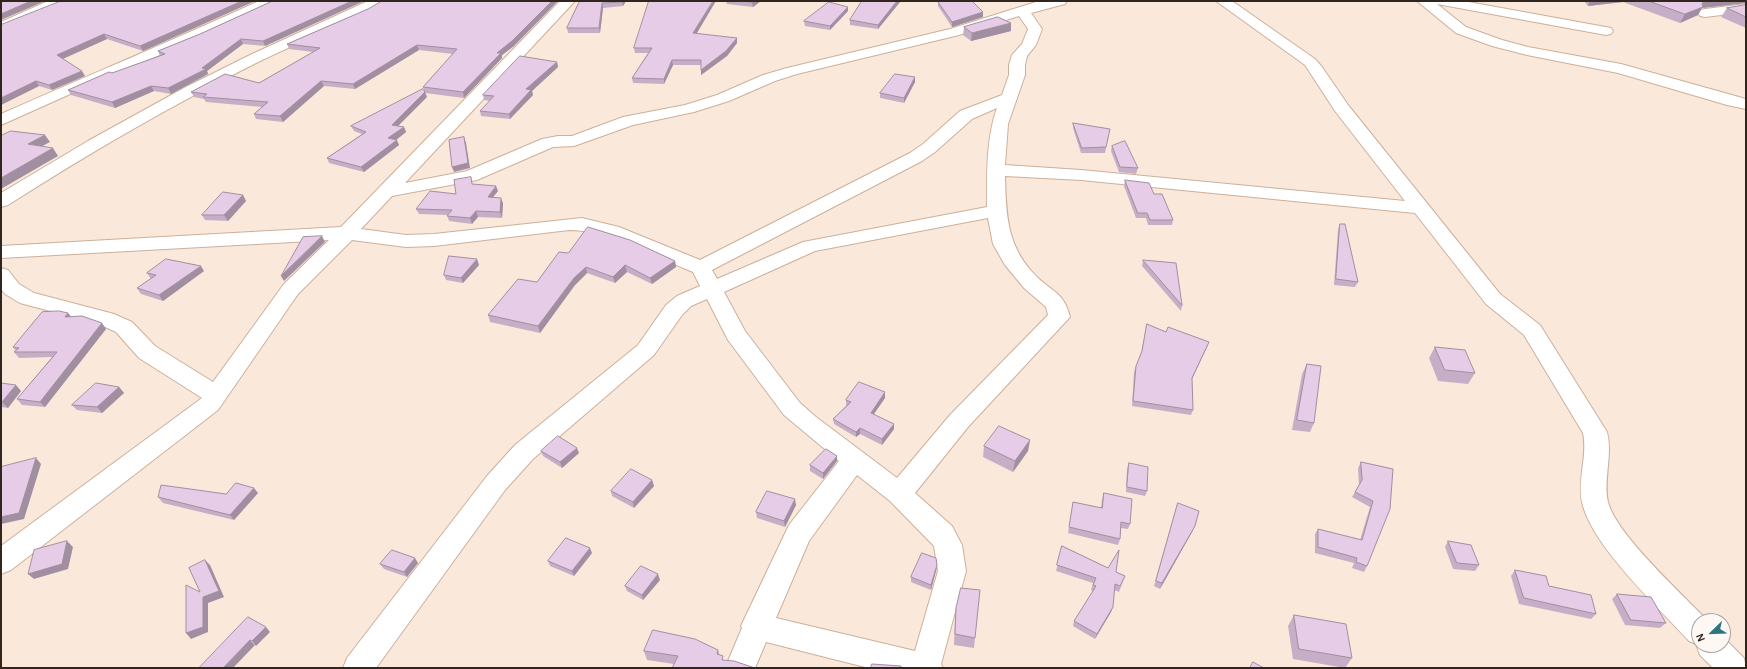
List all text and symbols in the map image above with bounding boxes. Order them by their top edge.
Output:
north arrow [1691,613,1731,653]
text: N [1694,632,1707,643]

